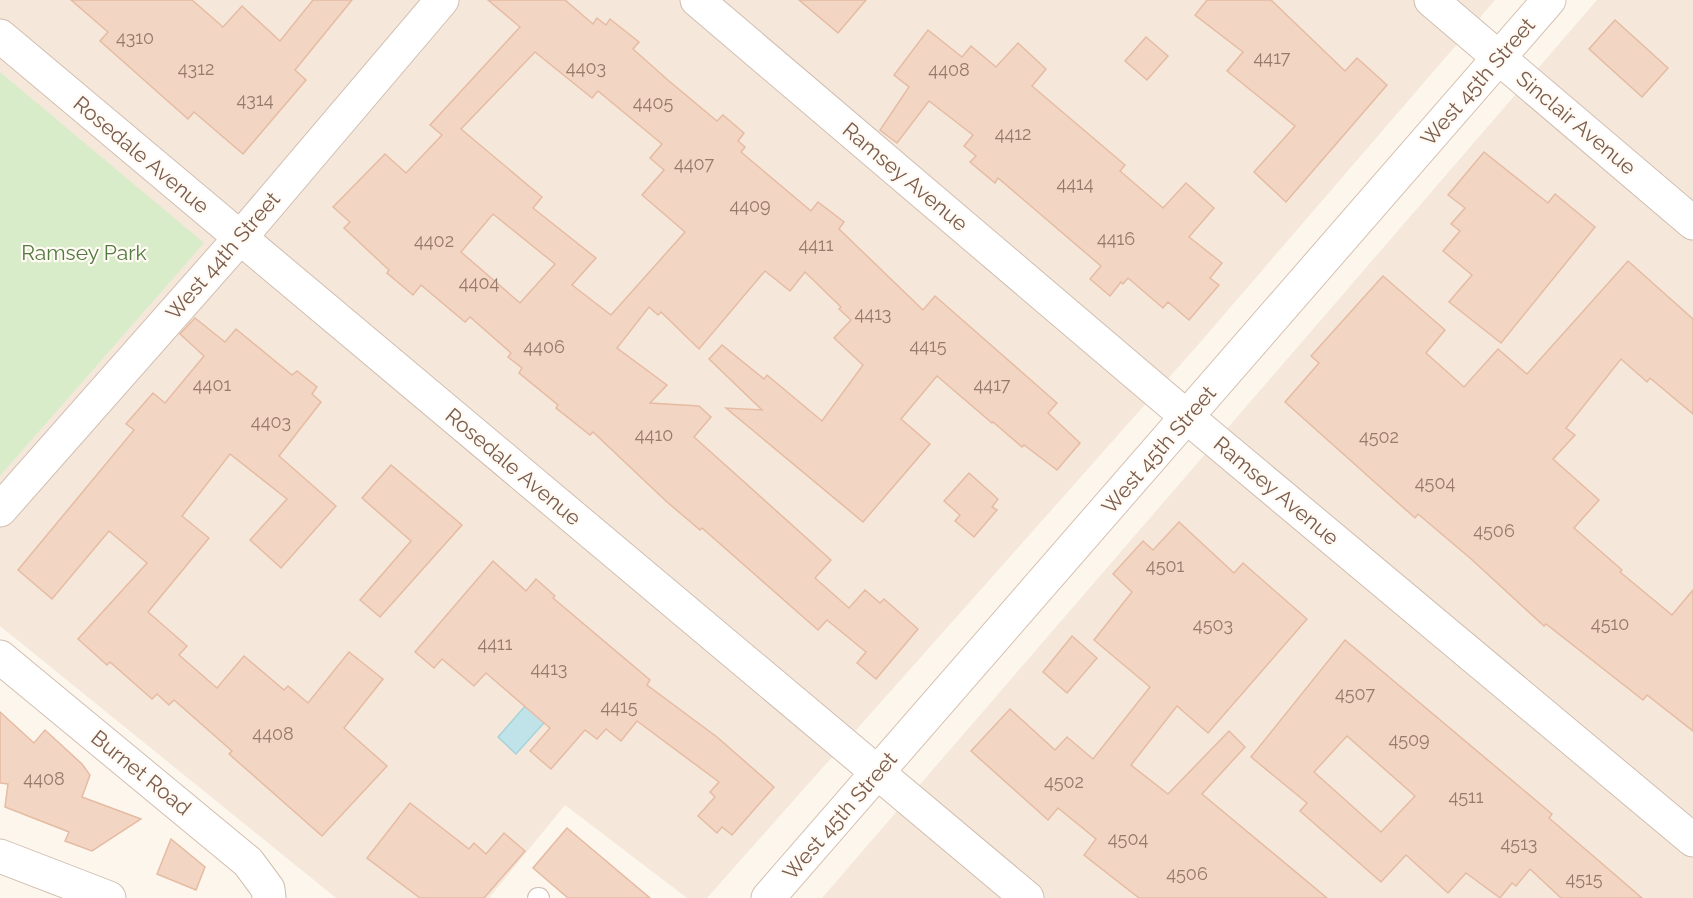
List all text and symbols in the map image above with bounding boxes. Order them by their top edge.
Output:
street label: West 45th Street [1415,13,1540,151]
house number: 4310 [116,27,154,48]
house number: 4417 [1254,47,1291,68]
house number: 4403 [566,57,606,78]
house number: 4312 [178,58,214,79]
house number: 4408 [928,59,970,80]
street label: Sinclair Avenue [1512,65,1641,180]
house number: 4314 [237,89,274,110]
street label: Rosedale Avenue [68,91,214,219]
house number: 4405 [633,92,673,113]
street label: Ramsey Avenue [838,117,973,236]
house number: 4412 [995,123,1031,144]
house number: 4407 [674,153,714,174]
house number: 4414 [1056,173,1094,194]
street label: West 44th Street [160,187,285,325]
house number: 4409 [729,195,771,216]
house number: 4416 [1097,228,1135,249]
house number: 4402 [414,230,454,251]
house number: 4411 [798,234,834,255]
park label: Ramsey Park [21,240,147,265]
house number: 4404 [459,272,499,293]
house number: 4413 [855,303,891,324]
house number: 4415 [909,335,947,356]
house number: 4406 [523,336,565,357]
house number: 4401 [193,374,231,395]
house number: 4417 [974,374,1011,395]
street label: West 45th Street [1096,381,1221,519]
street label: Rosedale Avenue [440,403,586,531]
house number: 4403 [251,411,291,432]
house number: 4410 [635,424,673,445]
house number: 4502 [1359,426,1399,447]
street label: Ramsey Avenue [1209,431,1344,550]
house number: 4504 [1415,472,1455,493]
house number: 4506 [1473,520,1515,541]
house number: 4501 [1146,555,1184,576]
house number: 4510 [1591,613,1629,634]
house number: 4503 [1193,614,1233,635]
house number: 4411 [477,633,513,654]
house number: 4413 [531,658,567,679]
house number: 4507 [1335,683,1375,704]
house number: 4415 [600,696,638,717]
house number: 4408 [252,723,294,744]
street label: Burnet Road [86,725,196,820]
house number: 4509 [1388,729,1430,750]
street label: West 45th Street [777,747,902,885]
house number: 4408 [23,768,65,789]
house number: 4502 [1044,771,1084,792]
house number: 4511 [1448,786,1484,807]
house number: 4504 [1108,828,1148,849]
house number: 4513 [1501,833,1537,854]
house number: 4506 [1166,863,1208,884]
house number: 4515 [1565,868,1603,889]

